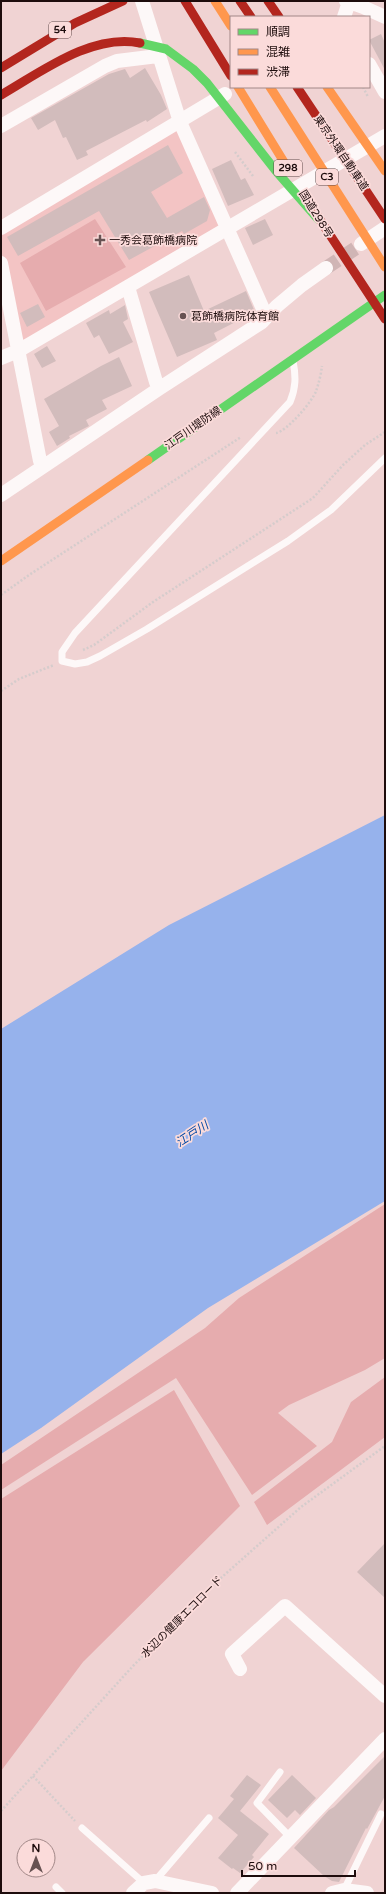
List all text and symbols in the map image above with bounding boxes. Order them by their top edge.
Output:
legend [230,16,370,88]
road number: 54 [49,22,71,38]
text: 順調 [266,25,290,39]
text: 混雑 [266,45,290,59]
text: 渋滞 [266,65,290,79]
street label: 東京外環自動車道 [311,113,371,193]
road number: 298 [274,160,302,176]
road number: C3 [316,169,338,185]
street label: 国道298号 [296,188,336,240]
marker: 一秀会葛飾橋病院 [94,234,106,246]
place label: 一秀会葛飾橋病院 [109,234,197,247]
place label: 葛飾橋病院体育館 [191,310,279,323]
marker: 葛飾橋病院体育館 [178,311,188,321]
street label: 江戸川堤防線 [162,404,224,452]
water label: 江戸川 [173,1117,213,1150]
street label: 水辺の健康エコロード [139,1574,225,1660]
north arrow [16,1838,56,1878]
text: N [32,1842,40,1855]
scale bar [242,1852,355,1878]
text: 50 m [248,1859,277,1873]

